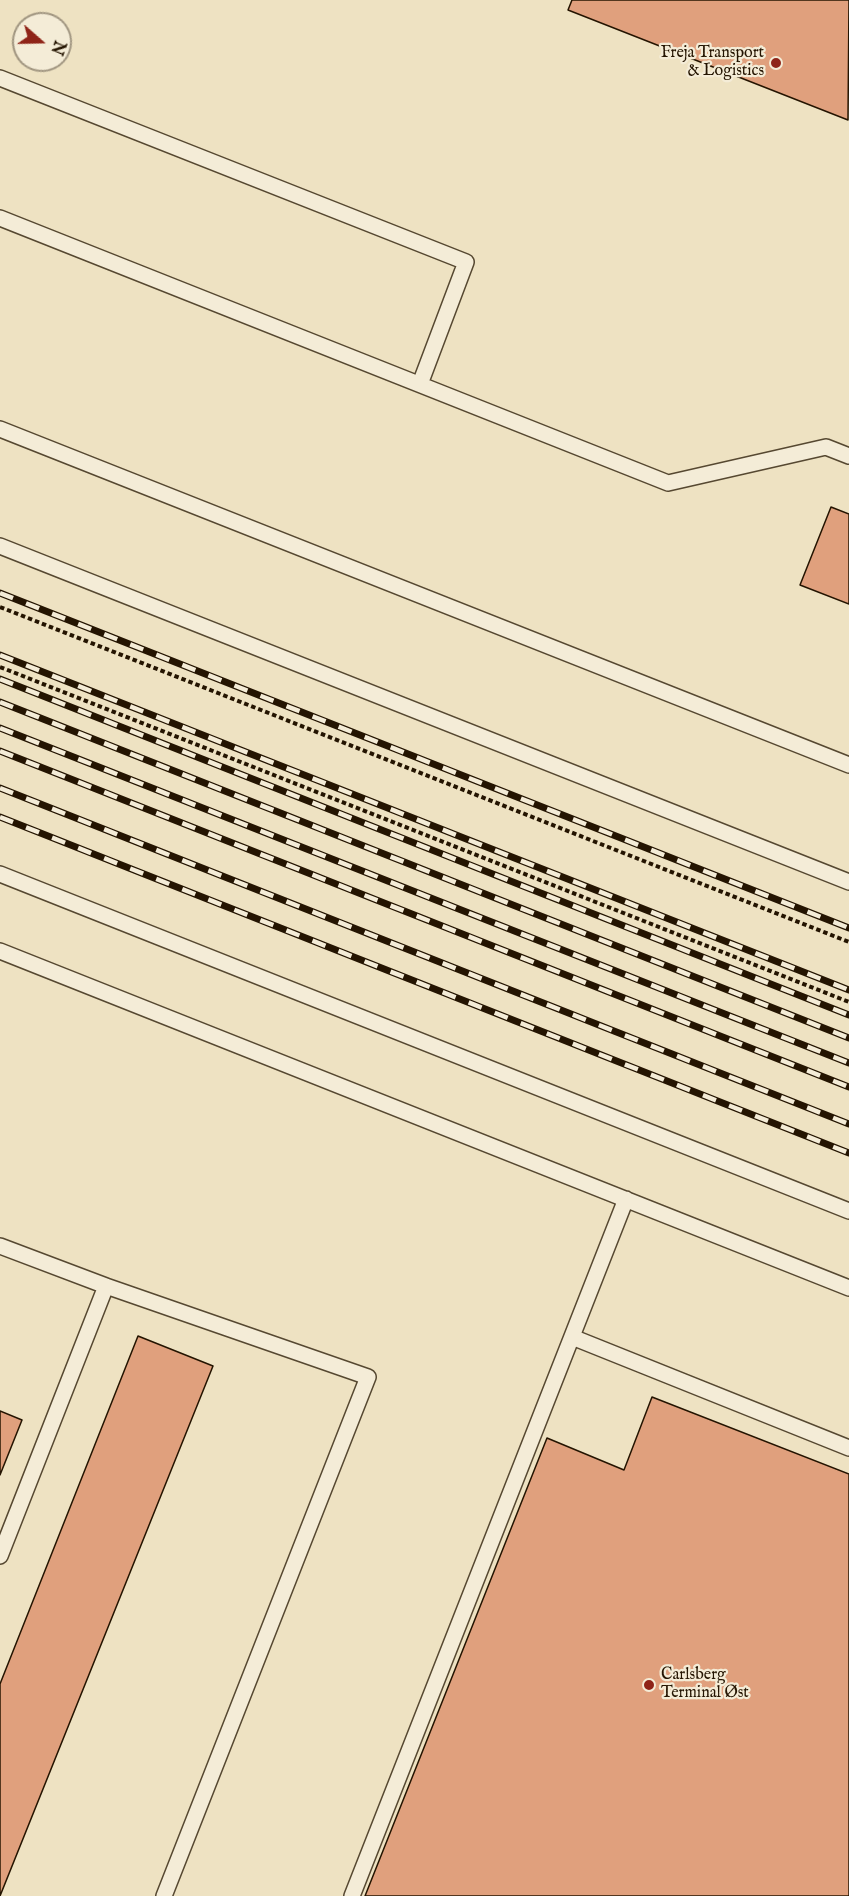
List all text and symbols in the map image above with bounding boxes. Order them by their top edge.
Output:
north arrow [12,12,72,72]
text: N [45,38,69,57]
place label: Freja Transport & Logistics [661,44,764,82]
marker: Freja Transport & Logistics [769,56,783,70]
place label: Carlsberg Terminal Øst [661,1666,749,1704]
marker: Carlsberg Terminal Øst [642,1678,656,1692]

